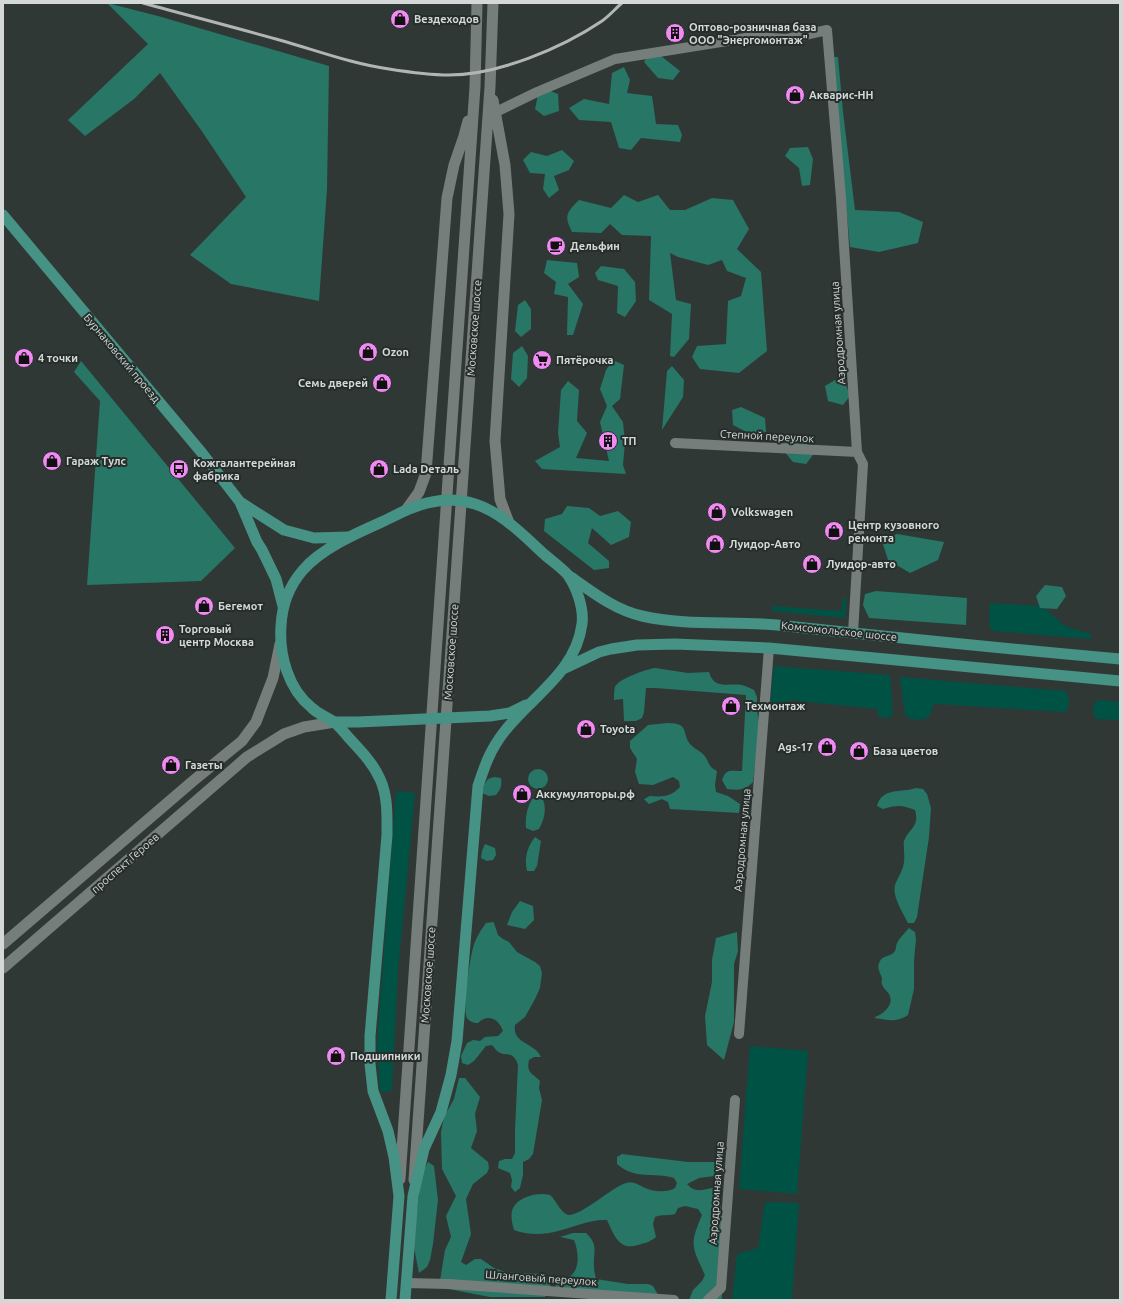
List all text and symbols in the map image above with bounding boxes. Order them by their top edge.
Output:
shop icon: Вездеходов [389,8,411,30]
place label: Вездеходов [414,13,479,25]
place label: Оптово-розничная база ООО "Энергомонтаж" [689,21,817,46]
building icon: Оптово-розничная база ООО "Энергомонтаж" [664,22,686,44]
shop icon: Акварис-НН [784,84,806,106]
place label: Акварис-НН [809,89,874,101]
cafe icon: Дельфин [545,235,567,257]
place label: Дельфин [570,240,620,252]
street label: Московское шоссе [465,280,483,376]
street label: Аэродромная улица [828,281,848,385]
street label: Бурнаковский проезд [81,311,163,405]
shop icon: Ozon [357,341,379,363]
place label: Ozon [382,346,409,358]
shop icon: 4 точки [13,347,35,369]
supermarket icon: Пятёрочка [531,349,553,371]
place label: 4 точки [38,352,78,364]
place label: Пятёрочка [556,354,614,366]
shop icon: Семь дверей [371,372,393,394]
place label: Семь дверей [298,377,368,389]
street label: Степной переулок [720,428,815,444]
building icon: ТП [597,430,619,452]
place label: ТП [622,435,637,447]
shop icon: Гараж Тулс [41,450,63,472]
place label: Гараж Тулс [66,455,127,467]
place label: Кожгалантерейная фабрика [193,457,296,482]
bus stop icon: Кожгалантерейная фабрика [168,458,190,480]
shop icon: Lada Dеталь [368,458,390,480]
place label: Lada Dеталь [393,463,459,475]
shop icon: Volkswagen [706,501,728,523]
place label: Volkswagen [731,506,793,518]
place label: Центр кузовного ремонта [848,519,940,544]
shop icon: Центр кузовного ремонта [823,520,845,542]
shop icon: Луидор-Авто [704,533,726,555]
place label: Луидор-Авто [729,538,801,550]
shop icon: Луидор-авто [801,553,823,575]
place label: Луидор-авто [826,558,896,570]
shop icon: Бегемот [193,595,215,617]
place label: Бегемот [218,600,263,612]
street label: Московское шоссе [442,604,460,700]
street label: Комсомольское шоссе [781,619,897,643]
place label: Торговый центр Москва [179,623,254,648]
building icon: Торговый центр Москва [154,624,176,646]
shop icon: Техмонтаж [720,695,742,717]
place label: Техмонтаж [745,700,805,712]
shop icon: Toyota [575,718,597,740]
place label: Toyota [600,723,635,735]
shop icon: Ags-17 [816,736,838,758]
shop icon: База цветов [848,740,870,762]
place label: Ags-17 [778,741,813,753]
place label: База цветов [873,745,938,757]
shop icon: Газеты [160,754,182,776]
place label: Газеты [185,759,223,771]
shop icon: Аккумуляторы.рф [511,783,533,805]
place label: Аккумуляторы.рф [536,788,635,800]
street label: Аэродромная улица [732,788,752,892]
street label: проспект Героев [89,831,161,895]
street label: Московское шоссе [419,927,437,1023]
shop icon: Подшипники [325,1045,347,1067]
place label: Подшипники [350,1050,421,1062]
street label: Аэродромная улица [706,1141,726,1245]
street label: Шланговый переулок [485,1268,598,1288]

